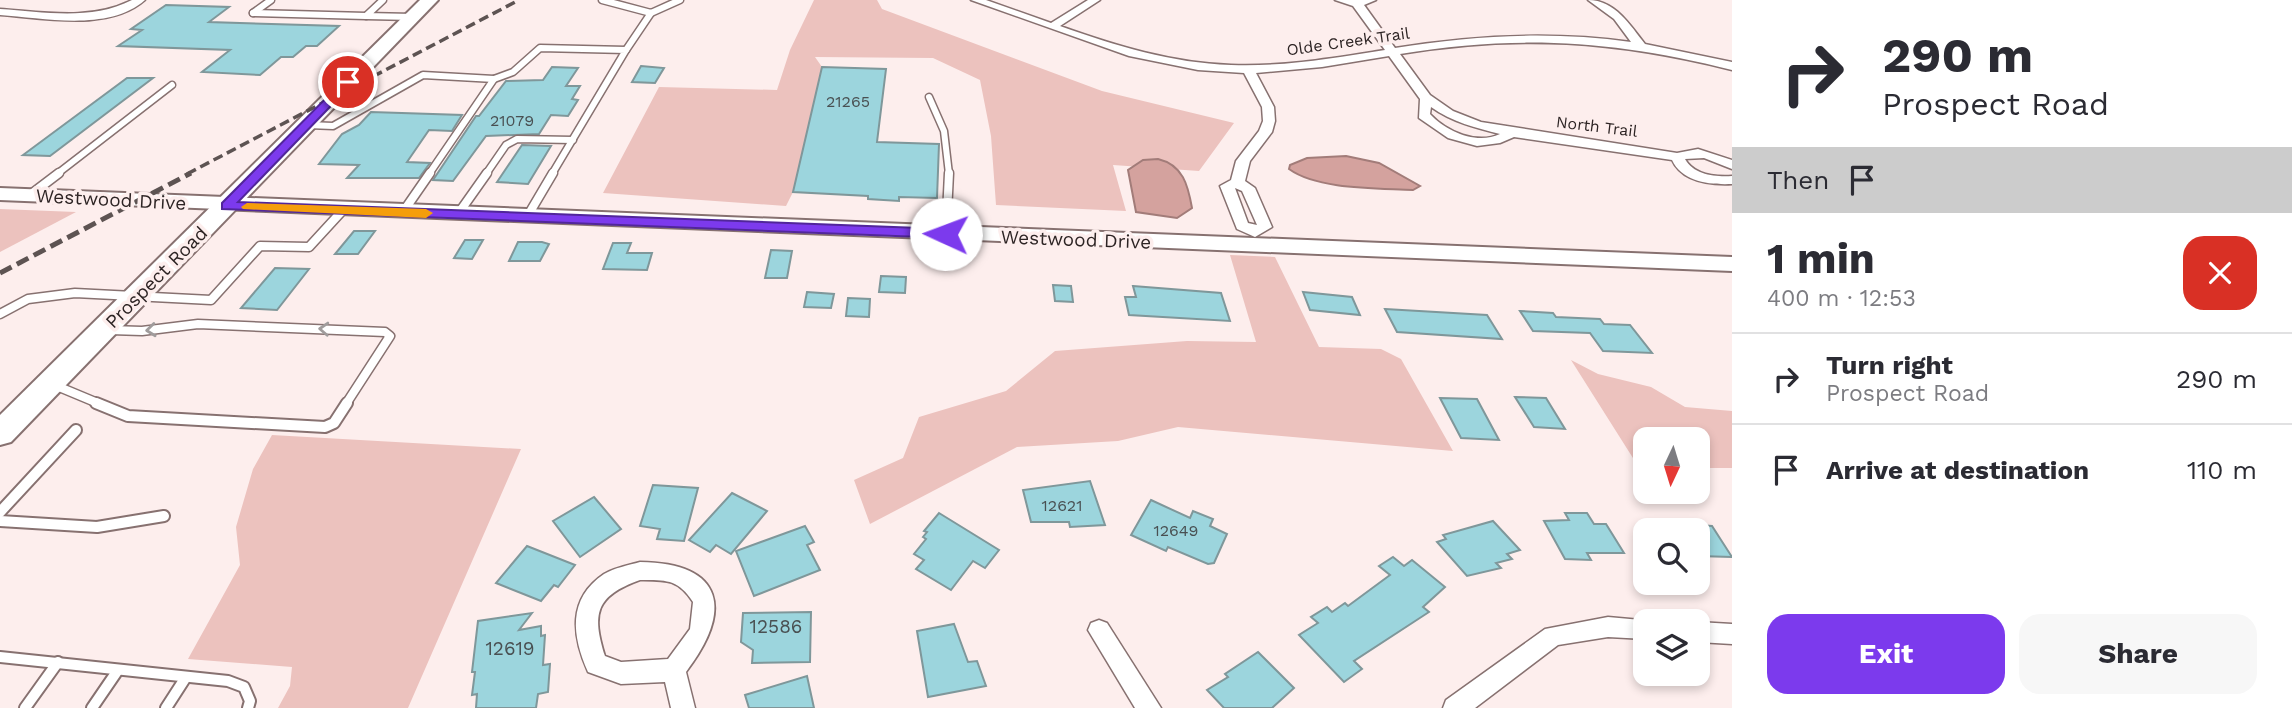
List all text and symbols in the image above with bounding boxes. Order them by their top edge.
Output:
street label: Olde Creek Trail [1285,23,1411,60]
text: 290 m [1882,26,2033,84]
icon: right [1767,28,1858,119]
pin [318,52,378,112]
icon: arrive [329,63,367,101]
text: Prospect Road [1882,85,2109,123]
house number: 21265 [826,92,870,111]
house number: 21079 [490,111,534,130]
street label: North Trail [1555,112,1639,141]
icon: arrive [1843,161,1881,199]
text: Then [1767,165,1829,195]
street label: Westwood Drive [35,184,187,215]
position arrow [909,197,983,271]
street label: Prospect Road [101,222,212,333]
street label: Westwood Drive [1000,225,1152,254]
text: 1 min [1767,234,1875,283]
button: close [2183,236,2257,310]
text: 400 m · 12:53 [1767,285,1916,312]
one-way arrow [145,322,157,337]
one-way arrow [318,322,329,337]
text: Turn right [1826,350,1953,380]
icon: right [1767,360,1805,398]
text: 290 m [2176,364,2257,394]
text: Prospect Road [1826,380,1989,407]
north arrow [1633,427,1710,504]
map controls [1633,427,1710,686]
icon: arrive [1767,451,1805,489]
text: Arrive at destination [1826,455,2089,485]
text: 110 m [2187,455,2257,485]
house number: 12621 [1042,496,1082,515]
button: search [1633,518,1710,595]
house number: 12649 [1154,521,1198,540]
button: layers [1633,609,1710,686]
button: Exit [1767,614,2005,694]
button: Share [2019,614,2257,694]
house number: 12586 [750,615,802,638]
house number: 12619 [485,637,535,660]

